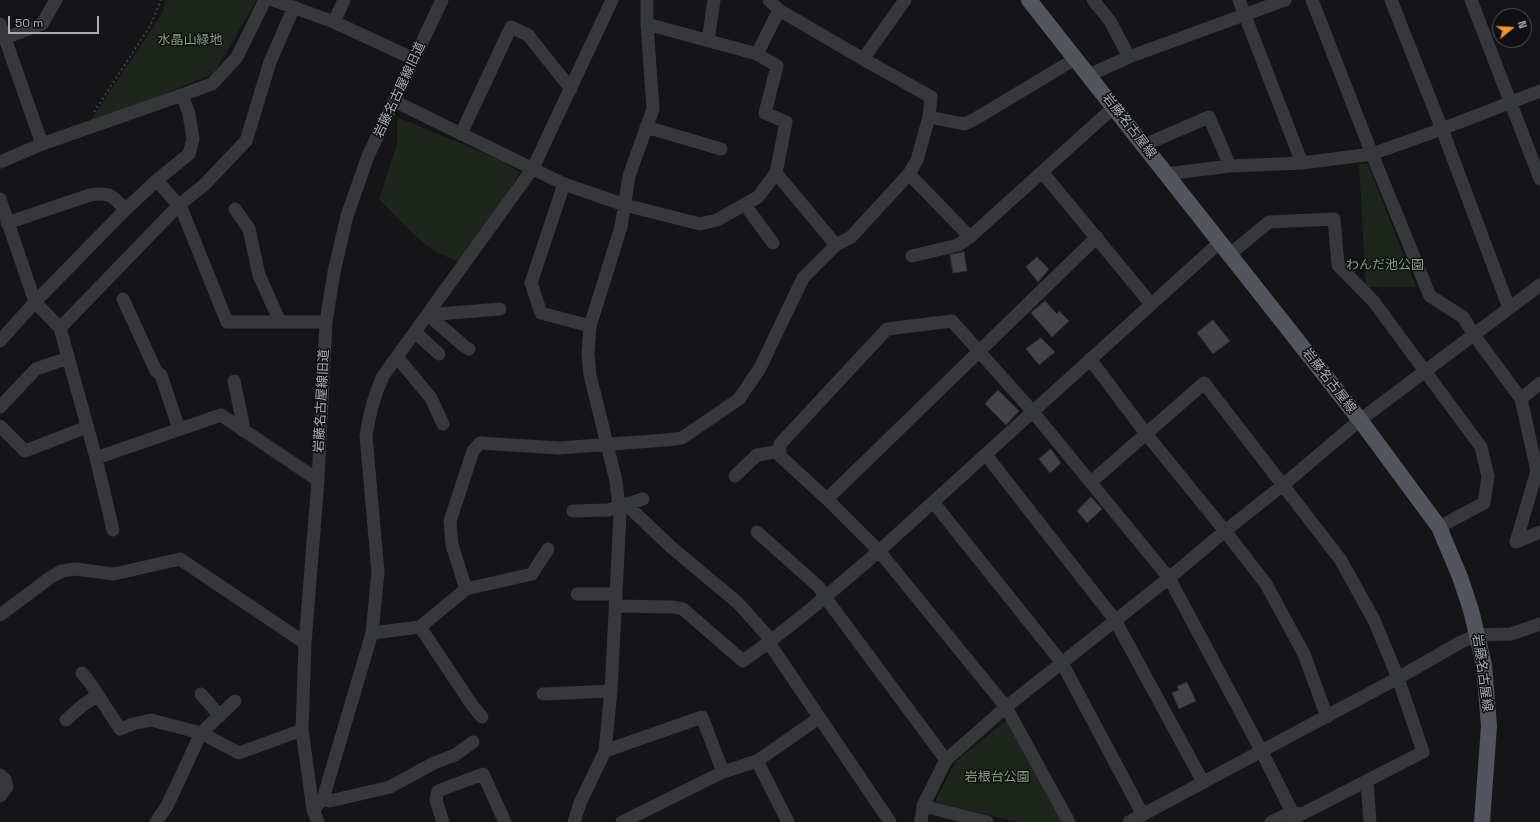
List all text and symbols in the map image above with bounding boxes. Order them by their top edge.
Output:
scale bar [10,8,101,34]
north arrow [1492,8,1532,48]
text: 50 m [15,15,43,31]
text: N [1515,19,1530,30]
park label: 水晶山緑地 [158,32,222,48]
street label: 岩藤名古屋線旧道 [371,40,429,140]
street label: 岩藤名古屋線 [1099,90,1159,162]
park label: わんだ池公園 [1346,257,1424,273]
street label: 岩藤名古屋線 [1299,345,1359,417]
street label: 岩藤名古屋線旧道 [311,349,333,453]
street label: 岩藤名古屋線 [1469,633,1495,713]
park label: 岩根台公園 [965,769,1029,785]

